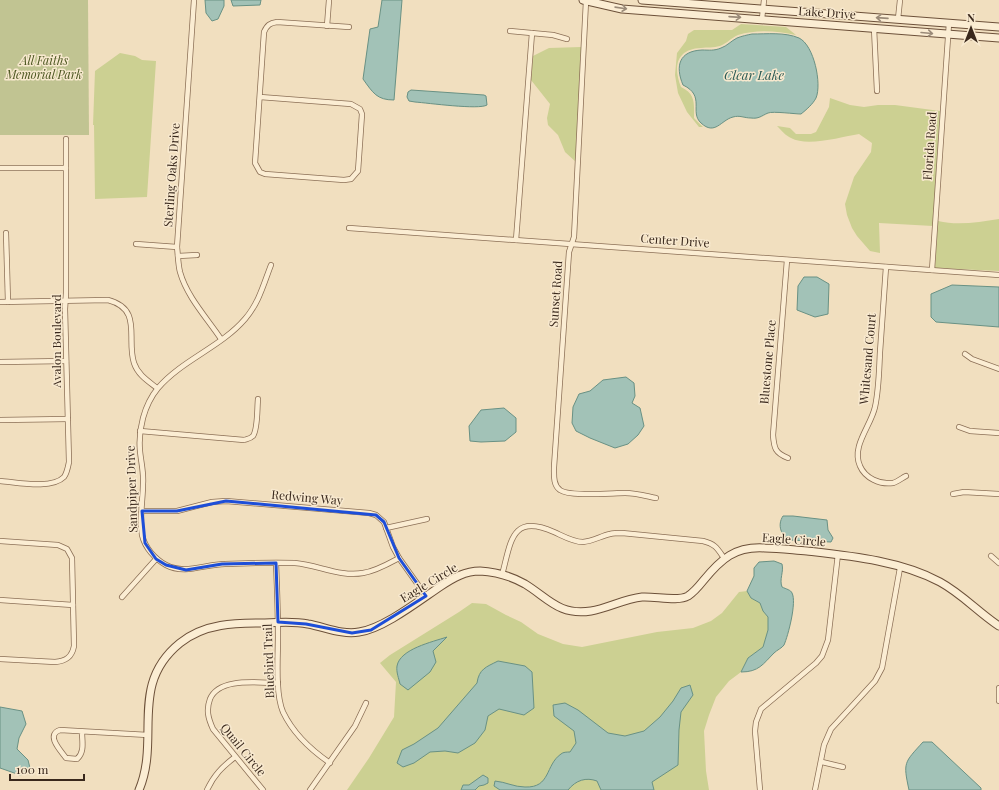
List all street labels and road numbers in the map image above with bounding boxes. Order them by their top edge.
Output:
street label: Lake Drive [798,2,856,22]
street label: Florida Road [919,111,939,181]
street label: Sterling Oaks Drive [159,122,183,228]
street label: Center Drive [640,230,710,250]
street label: Sunset Road [545,260,565,328]
street label: Avalon Boulevard [48,294,64,389]
street label: Whitesand Court [855,312,879,406]
street label: Bluestone Place [755,319,779,405]
street label: Sandpiper Drive [121,445,141,533]
street label: Redwing Way [271,486,344,508]
street label: Eagle Circle [762,529,827,549]
street label: Eagle Circle [397,559,460,606]
street label: Bluebird Trail [259,623,277,699]
street label: Quail Circle [217,720,270,779]

